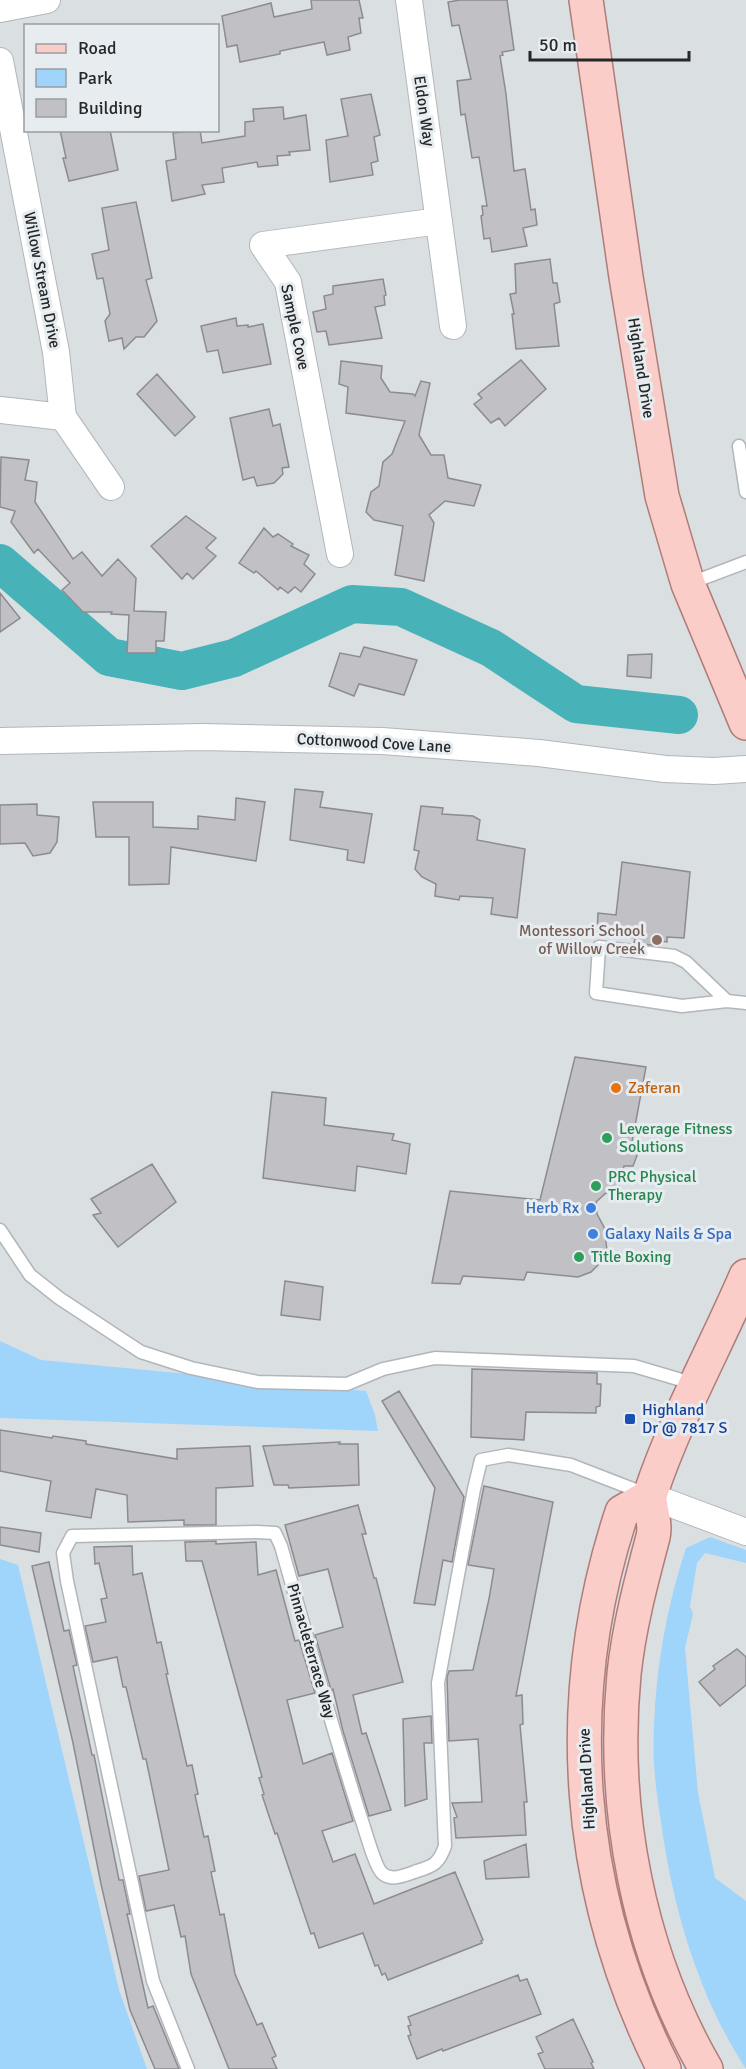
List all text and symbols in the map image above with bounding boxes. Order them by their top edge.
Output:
legend [24,24,219,132]
scale bar [530,24,689,62]
text: 50 m [539,34,577,56]
text: Road [78,37,117,59]
text: Park [78,67,113,89]
street label: Eldon Way [409,74,439,148]
text: Building [78,97,142,119]
street label: Willow Stream Drive [19,210,65,350]
street label: Sample Cove [276,282,314,372]
street label: Highland Drive [623,316,659,420]
street label: Cottonwood Cove Lane [296,729,452,757]
place label: Montessori School of Willow Creek [519,921,645,959]
marker: Montessori School of Willow Creek [650,933,664,947]
place label: Zaferan [628,1078,681,1098]
marker: Zaferan [609,1081,623,1095]
place label: Leverage Fitness Solutions [619,1119,733,1157]
marker: Leverage Fitness Solutions [600,1131,614,1145]
place label: PRC Physical Therapy [608,1167,697,1205]
marker: PRC Physical Therapy [589,1179,603,1193]
place label: Herb Rx [525,1198,580,1218]
marker: Herb Rx [584,1201,598,1215]
place label: Galaxy Nails & Spa [605,1224,732,1244]
marker: Galaxy Nails & Spa [586,1227,600,1241]
place label: Title Boxing [591,1247,671,1267]
marker: Title Boxing [572,1250,586,1264]
place label: Highland Dr @ 7817 S [642,1400,728,1438]
marker: Highland Dr @ 7817 S [623,1412,637,1426]
street label: Pinnacleterrace Way [282,1581,340,1721]
street label: Highland Drive [574,1728,600,1830]

